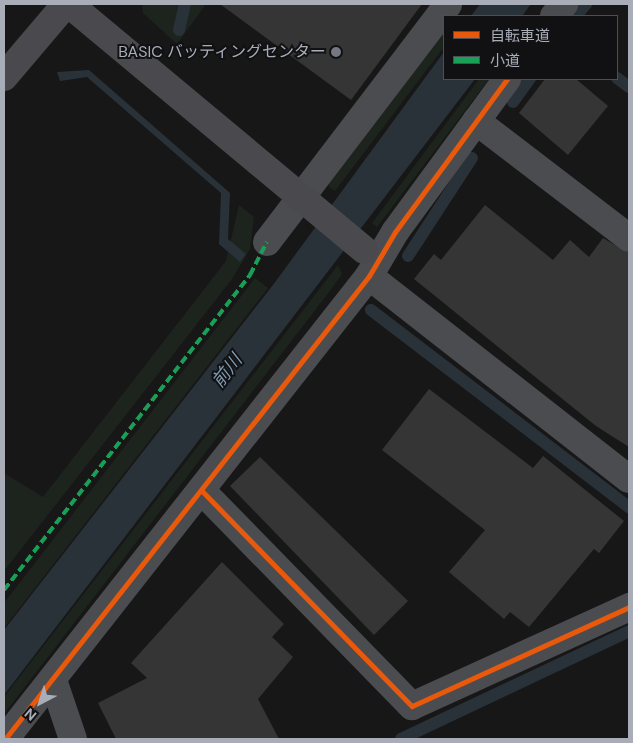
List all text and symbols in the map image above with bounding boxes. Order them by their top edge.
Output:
legend [443,15,618,80]
text: 自転車道 [490,26,550,46]
place label: BASIC バッティングセンター [117,42,326,62]
marker: BASIC バッティングセンター [330,46,342,58]
text: 小道 [490,51,520,71]
water label: 前川 [207,350,247,392]
north arrow [15,678,65,728]
text: N [21,704,40,725]

